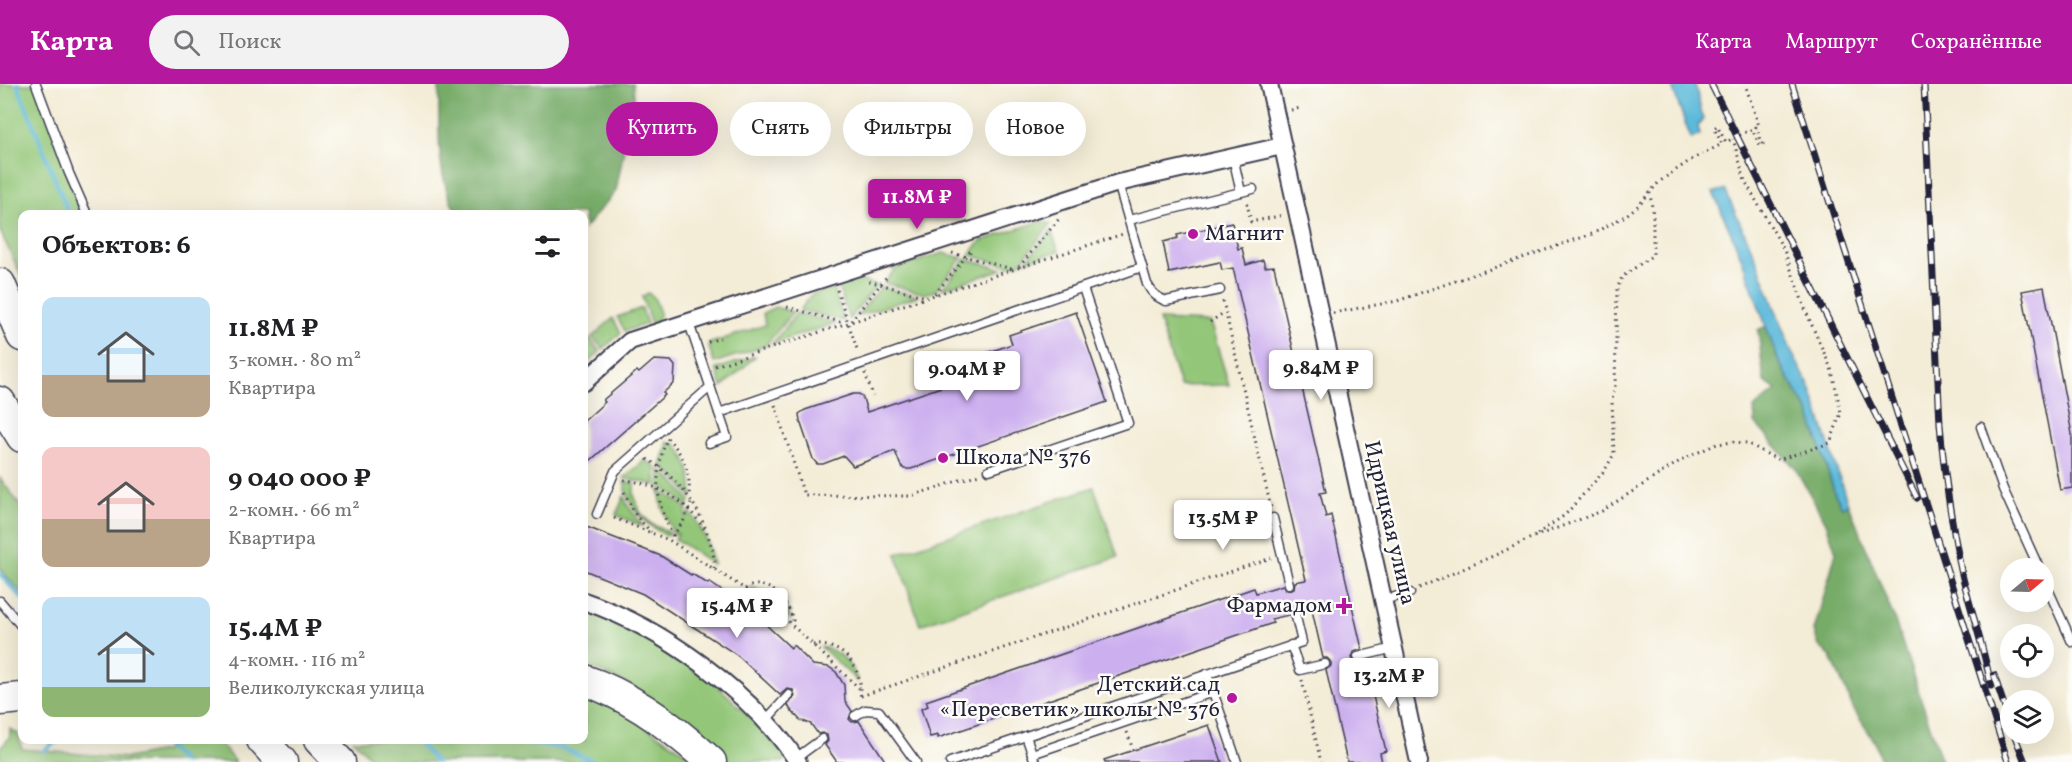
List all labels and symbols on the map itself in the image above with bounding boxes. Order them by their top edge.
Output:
pin: 11.8M ₽ [862,179,972,230]
place label: Магнит [1205,219,1284,250]
marker: Магнит [1186,227,1200,241]
pin: 9.84M ₽ [1266,350,1376,401]
pin: 9.04M ₽ [912,351,1022,402]
street label: Идрицкая улица [1355,438,1423,608]
place label: Школа № 376 [955,443,1091,474]
marker: Школа № 376 [936,451,950,465]
pin: 13.5M ₽ [1168,500,1278,551]
north arrow [2000,558,2054,612]
pin: 15.4M ₽ [682,588,792,639]
place label: Фармадом [1227,591,1332,622]
marker: Фармадом [1337,599,1351,613]
pin: 13.2M ₽ [1334,658,1444,709]
place label: Детский сад «Пересветик» школы № 376 [940,670,1221,726]
marker: Детский сад «Пересветик» школы № 376 [1225,691,1239,705]

